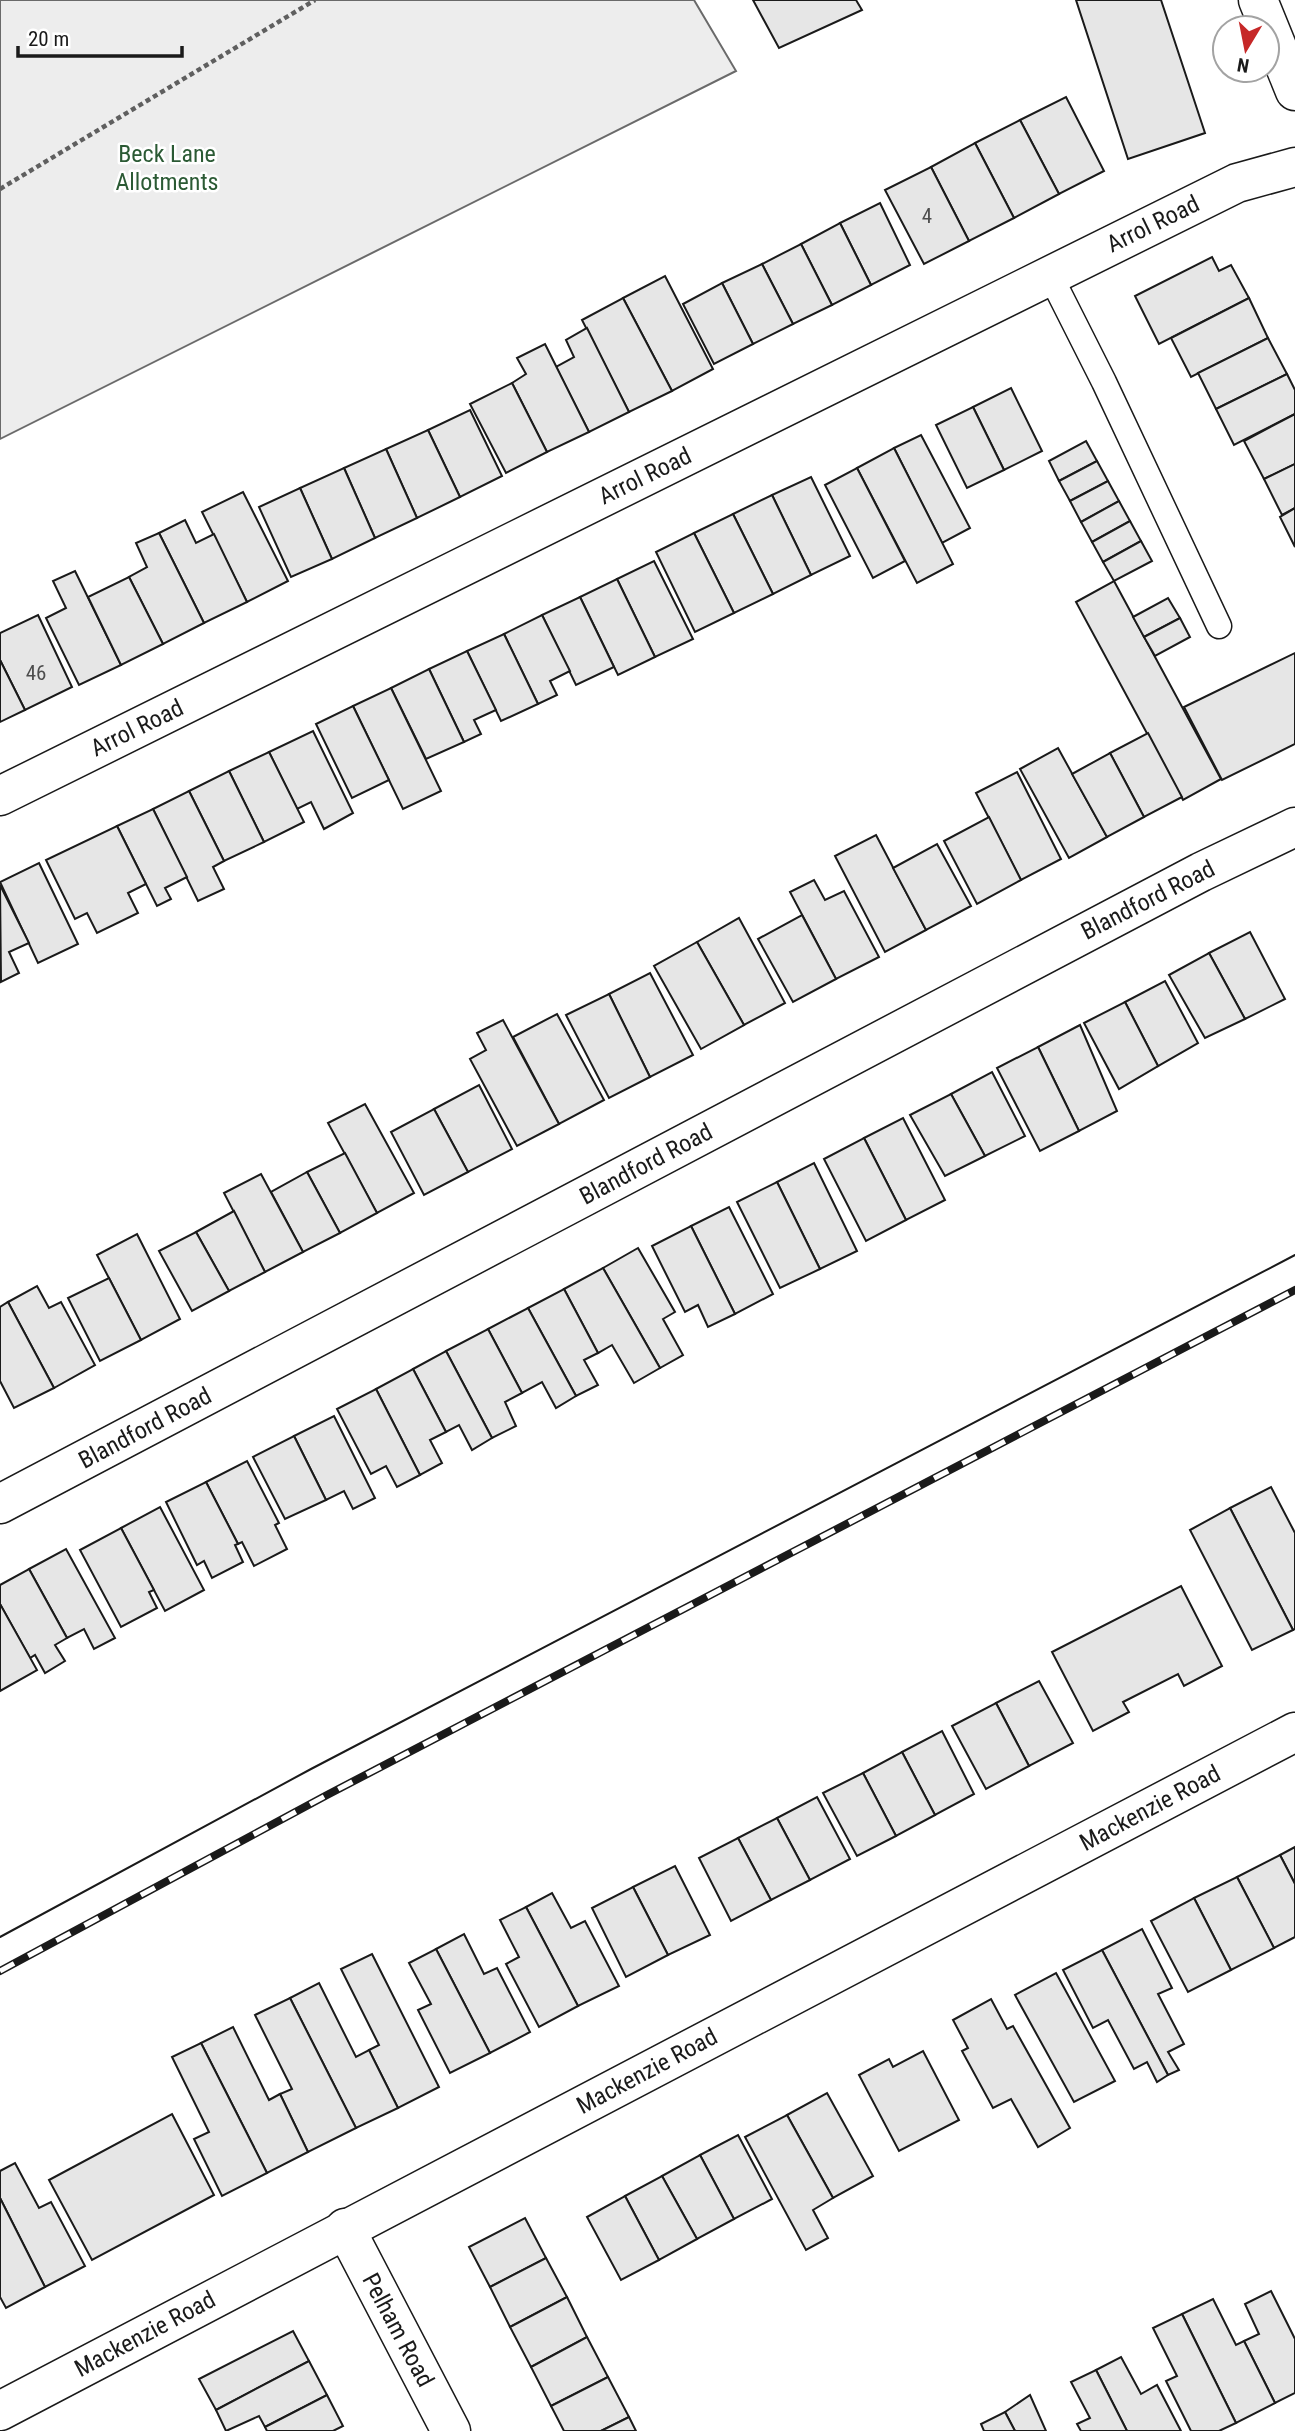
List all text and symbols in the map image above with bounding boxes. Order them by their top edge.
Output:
scale bar [18,14,182,58]
north arrow [1211,14,1281,84]
text: 20 m [28,27,69,51]
text: N [1235,53,1251,78]
park label: Beck Lane Allotments [116,140,219,196]
street label: Arrol Road [1102,190,1204,258]
house number: 4 [922,204,932,228]
street label: Arrol Road [594,442,696,510]
house number: 46 [26,661,46,685]
street label: Arrol Road [86,694,188,762]
street label: Blandford Road [1077,854,1219,946]
street label: Blandford Road [575,1117,717,1211]
street label: Blandford Road [74,1381,216,1475]
street label: Mackenzie Road [1075,1759,1225,1857]
street label: Mackenzie Road [572,2022,722,2120]
street label: Pelham Road [356,2268,440,2392]
street label: Mackenzie Road [70,2285,220,2383]

